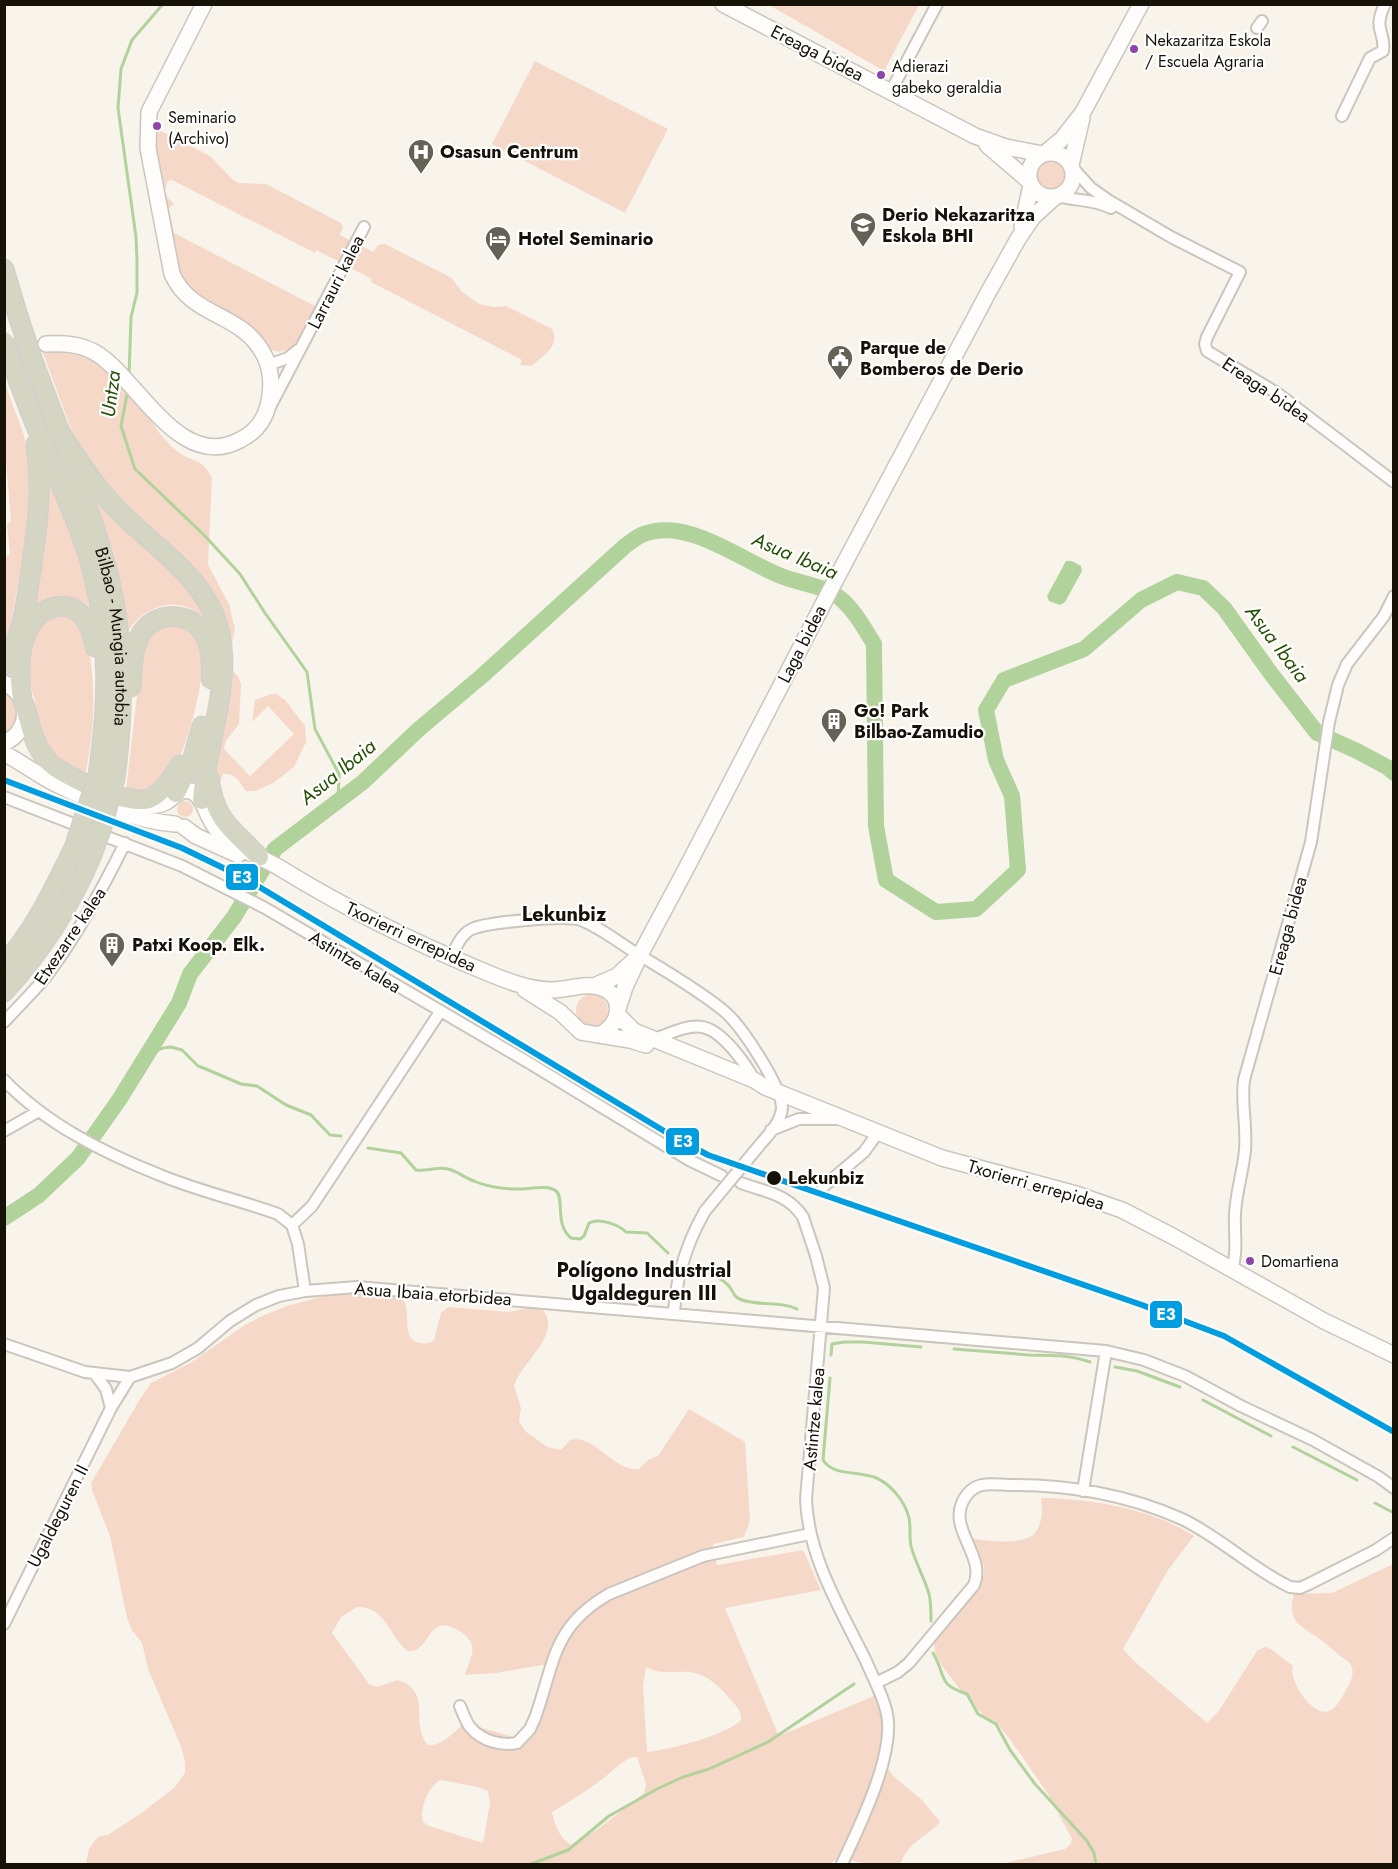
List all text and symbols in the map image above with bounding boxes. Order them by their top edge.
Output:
street label: Ereaga bidea [766,18,868,88]
place label: Nekazaritza Eskola / Escuela Agraria [1145,29,1271,73]
marker: Nekazaritza Eskola / Escuela Agraria [1128,43,1140,55]
place label: Adierazi gabeko geraldia [892,55,1002,99]
marker: Adierazi gabeko geraldia [875,69,887,81]
place label: Seminario (Archivo) [168,106,236,150]
marker: Seminario (Archivo) [151,120,163,132]
hospital icon: Osasun Centrum [406,137,436,175]
place label: Osasun Centrum [440,139,579,165]
place label: Derio Nekazaritza Eskola BHI [882,202,1035,249]
school or university icon: Derio Nekazaritza Eskola BHI [848,210,878,248]
hotel icon: Hotel Seminario [483,224,513,262]
place label: Hotel Seminario [518,226,654,252]
street label: Larrauri kalea [301,231,371,333]
place label: Parque de Bomberos de Derio [860,335,1024,382]
public building icon: Parque de Bomberos de Derio [825,343,855,381]
street label: Ereaga bidea [1217,351,1315,429]
water label: Untza [94,369,128,419]
water label: Asua Ibaia [747,525,842,587]
street label: Bilbao - Mungia autobia [88,544,135,727]
water label: Asua Ibaia [1237,598,1316,689]
street label: Laga bidea [771,601,833,687]
place label: Go! Park Bilbao-Zamudio [854,698,984,745]
building icon: Go! Park Bilbao-Zamudio [819,706,849,744]
water label: Asua Ibaia [293,732,382,812]
line badge: E3 [225,863,259,891]
text: E3 [232,866,252,889]
street label: Ereaga bidea [1262,874,1314,978]
street label: Etxezarre kalea [28,882,112,990]
street label: Txorierri errepidea [341,895,481,979]
district label: Lekunbiz [522,900,607,929]
street label: Astintze kalea [304,924,406,1000]
building icon: Patxi Koop. Elk. [97,930,127,968]
place label: Patxi Koop. Elk. [132,932,265,958]
line badge: E3 [665,1127,700,1156]
text: E3 [673,1130,693,1153]
street label: Txorierri errepidea [965,1153,1107,1217]
place label: Lekunbiz [788,1165,865,1191]
marker: Lekunbiz [765,1169,783,1187]
place label: Domartiena [1261,1250,1339,1273]
marker: Domartiena [1244,1255,1256,1267]
district label: Polígono Industrial Ugaldeguren III [556,1256,732,1308]
street label: Asua Ibaia etorbidea [354,1276,512,1312]
line badge: E3 [1149,1300,1183,1329]
text: E3 [1156,1303,1176,1326]
street label: Astintze kalea [797,1366,831,1472]
street label: Ugaldeguren II [21,1460,95,1572]

